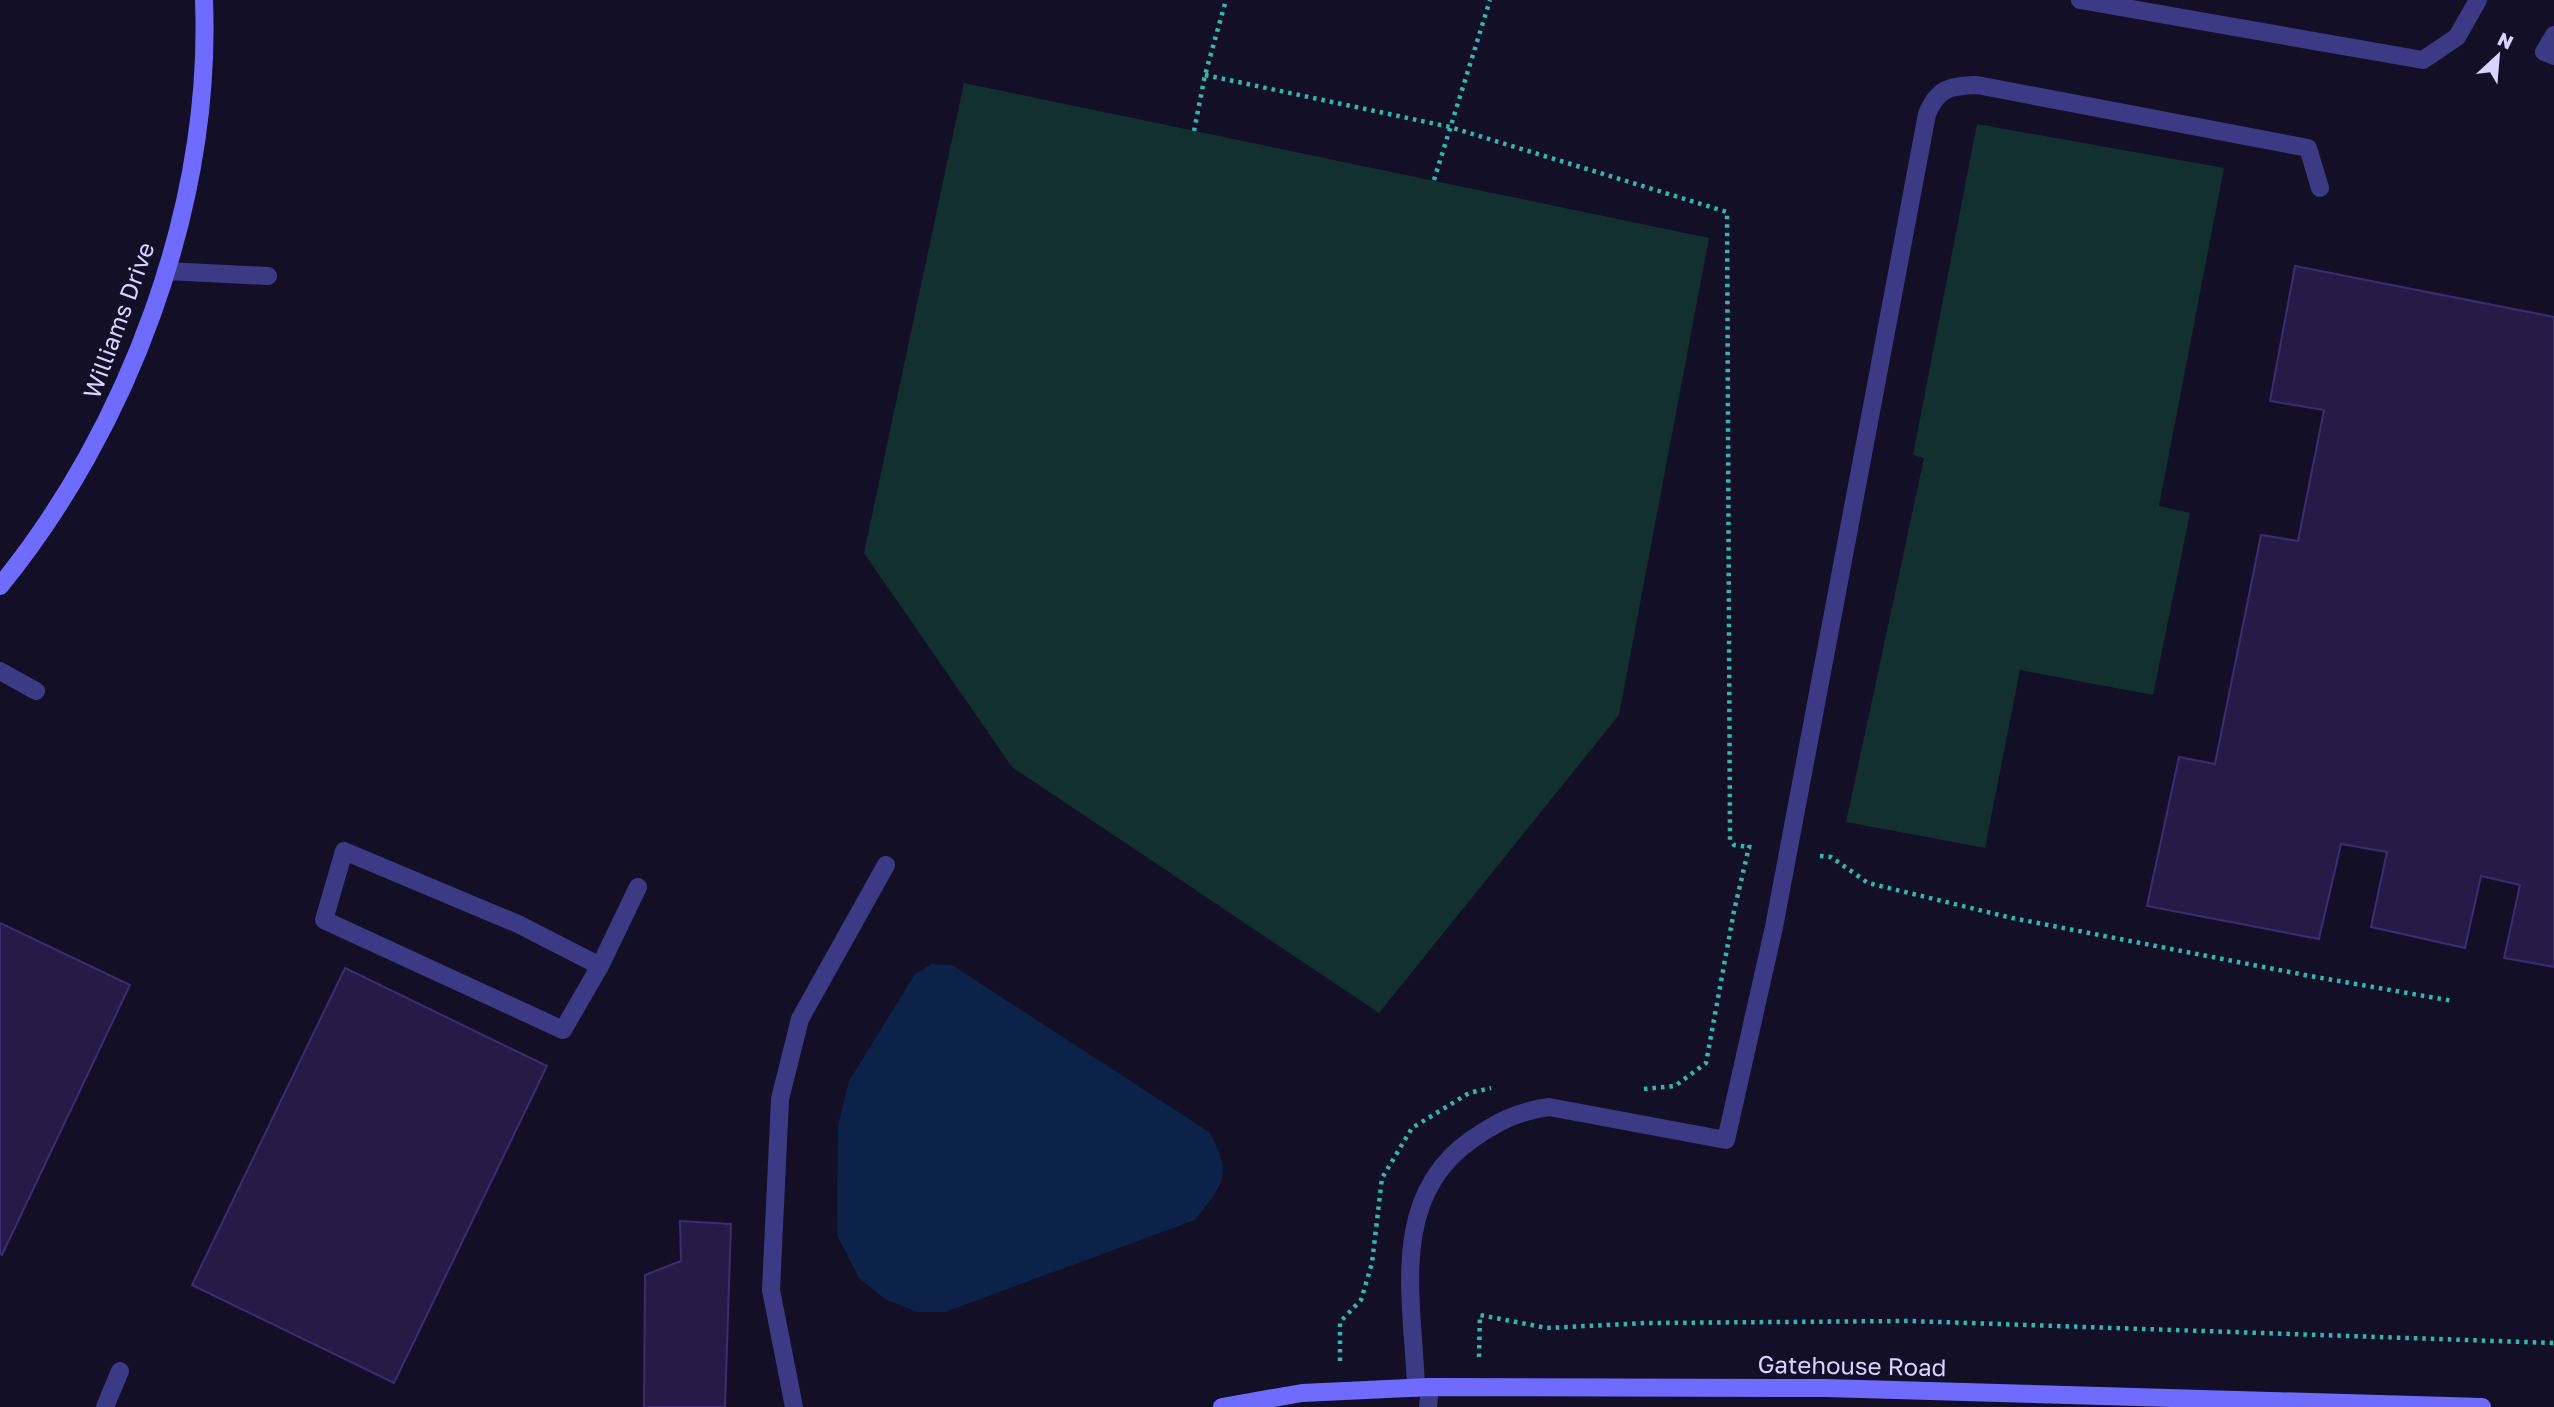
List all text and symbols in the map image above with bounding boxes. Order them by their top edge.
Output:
north arrow [2463,21,2533,91]
text: N [2494,27,2517,54]
street label: Williams Drive [76,238,160,402]
street label: Gatehouse Road [1757,1349,1947,1381]

